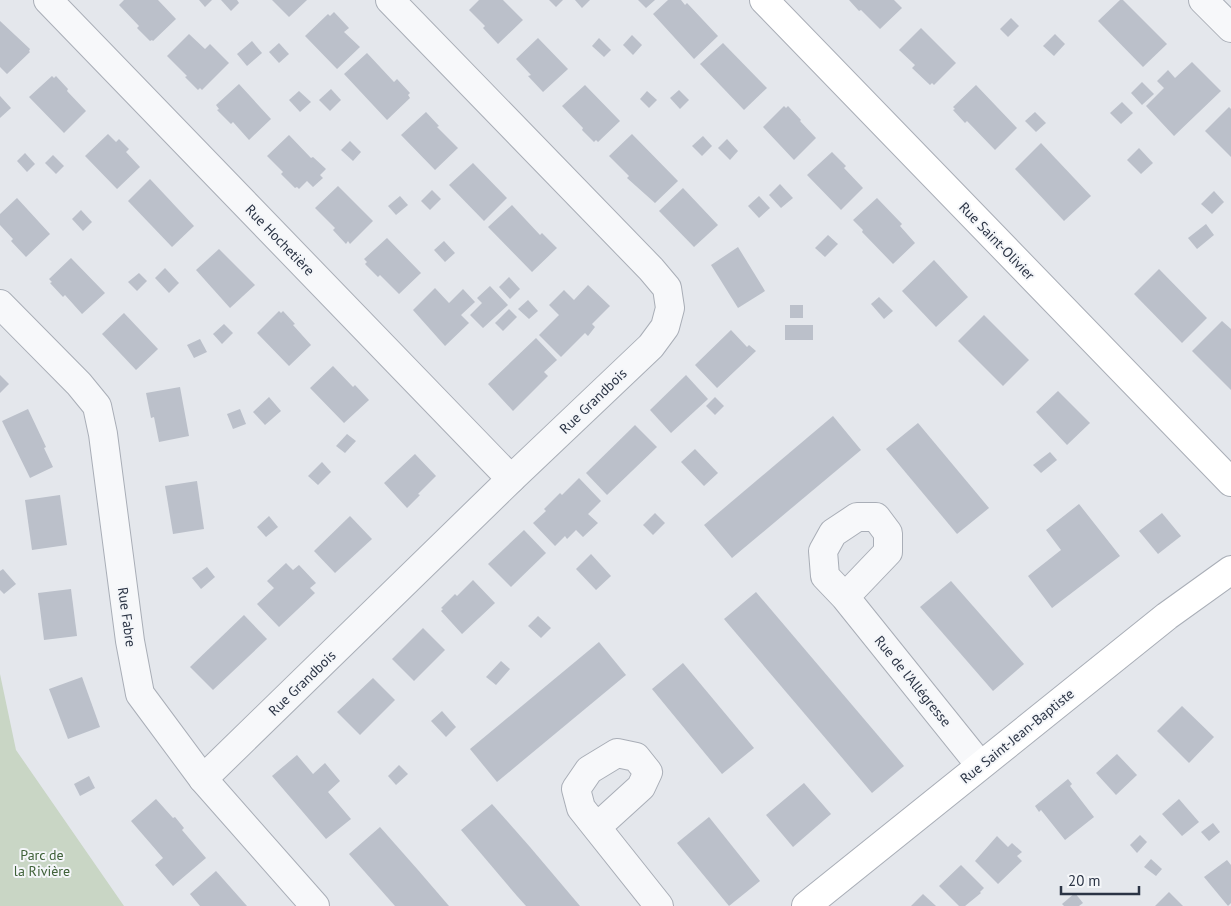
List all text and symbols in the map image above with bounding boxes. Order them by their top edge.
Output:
street label: Rue Saint-Olivier [955,198,1039,284]
street label: Rue Hochetière [242,201,318,279]
street label: Rue Grandbois [556,364,631,438]
street label: Rue Fabre [114,586,140,648]
street label: Rue de l'Allégresse [871,632,955,730]
street label: Rue Grandbois [265,646,340,720]
street label: Rue Saint-Jean-Baptiste [956,685,1078,787]
park label: Parc de la Rivière [14,846,70,880]
scale bar [1061,864,1138,896]
text: 20 m [1068,871,1101,890]

